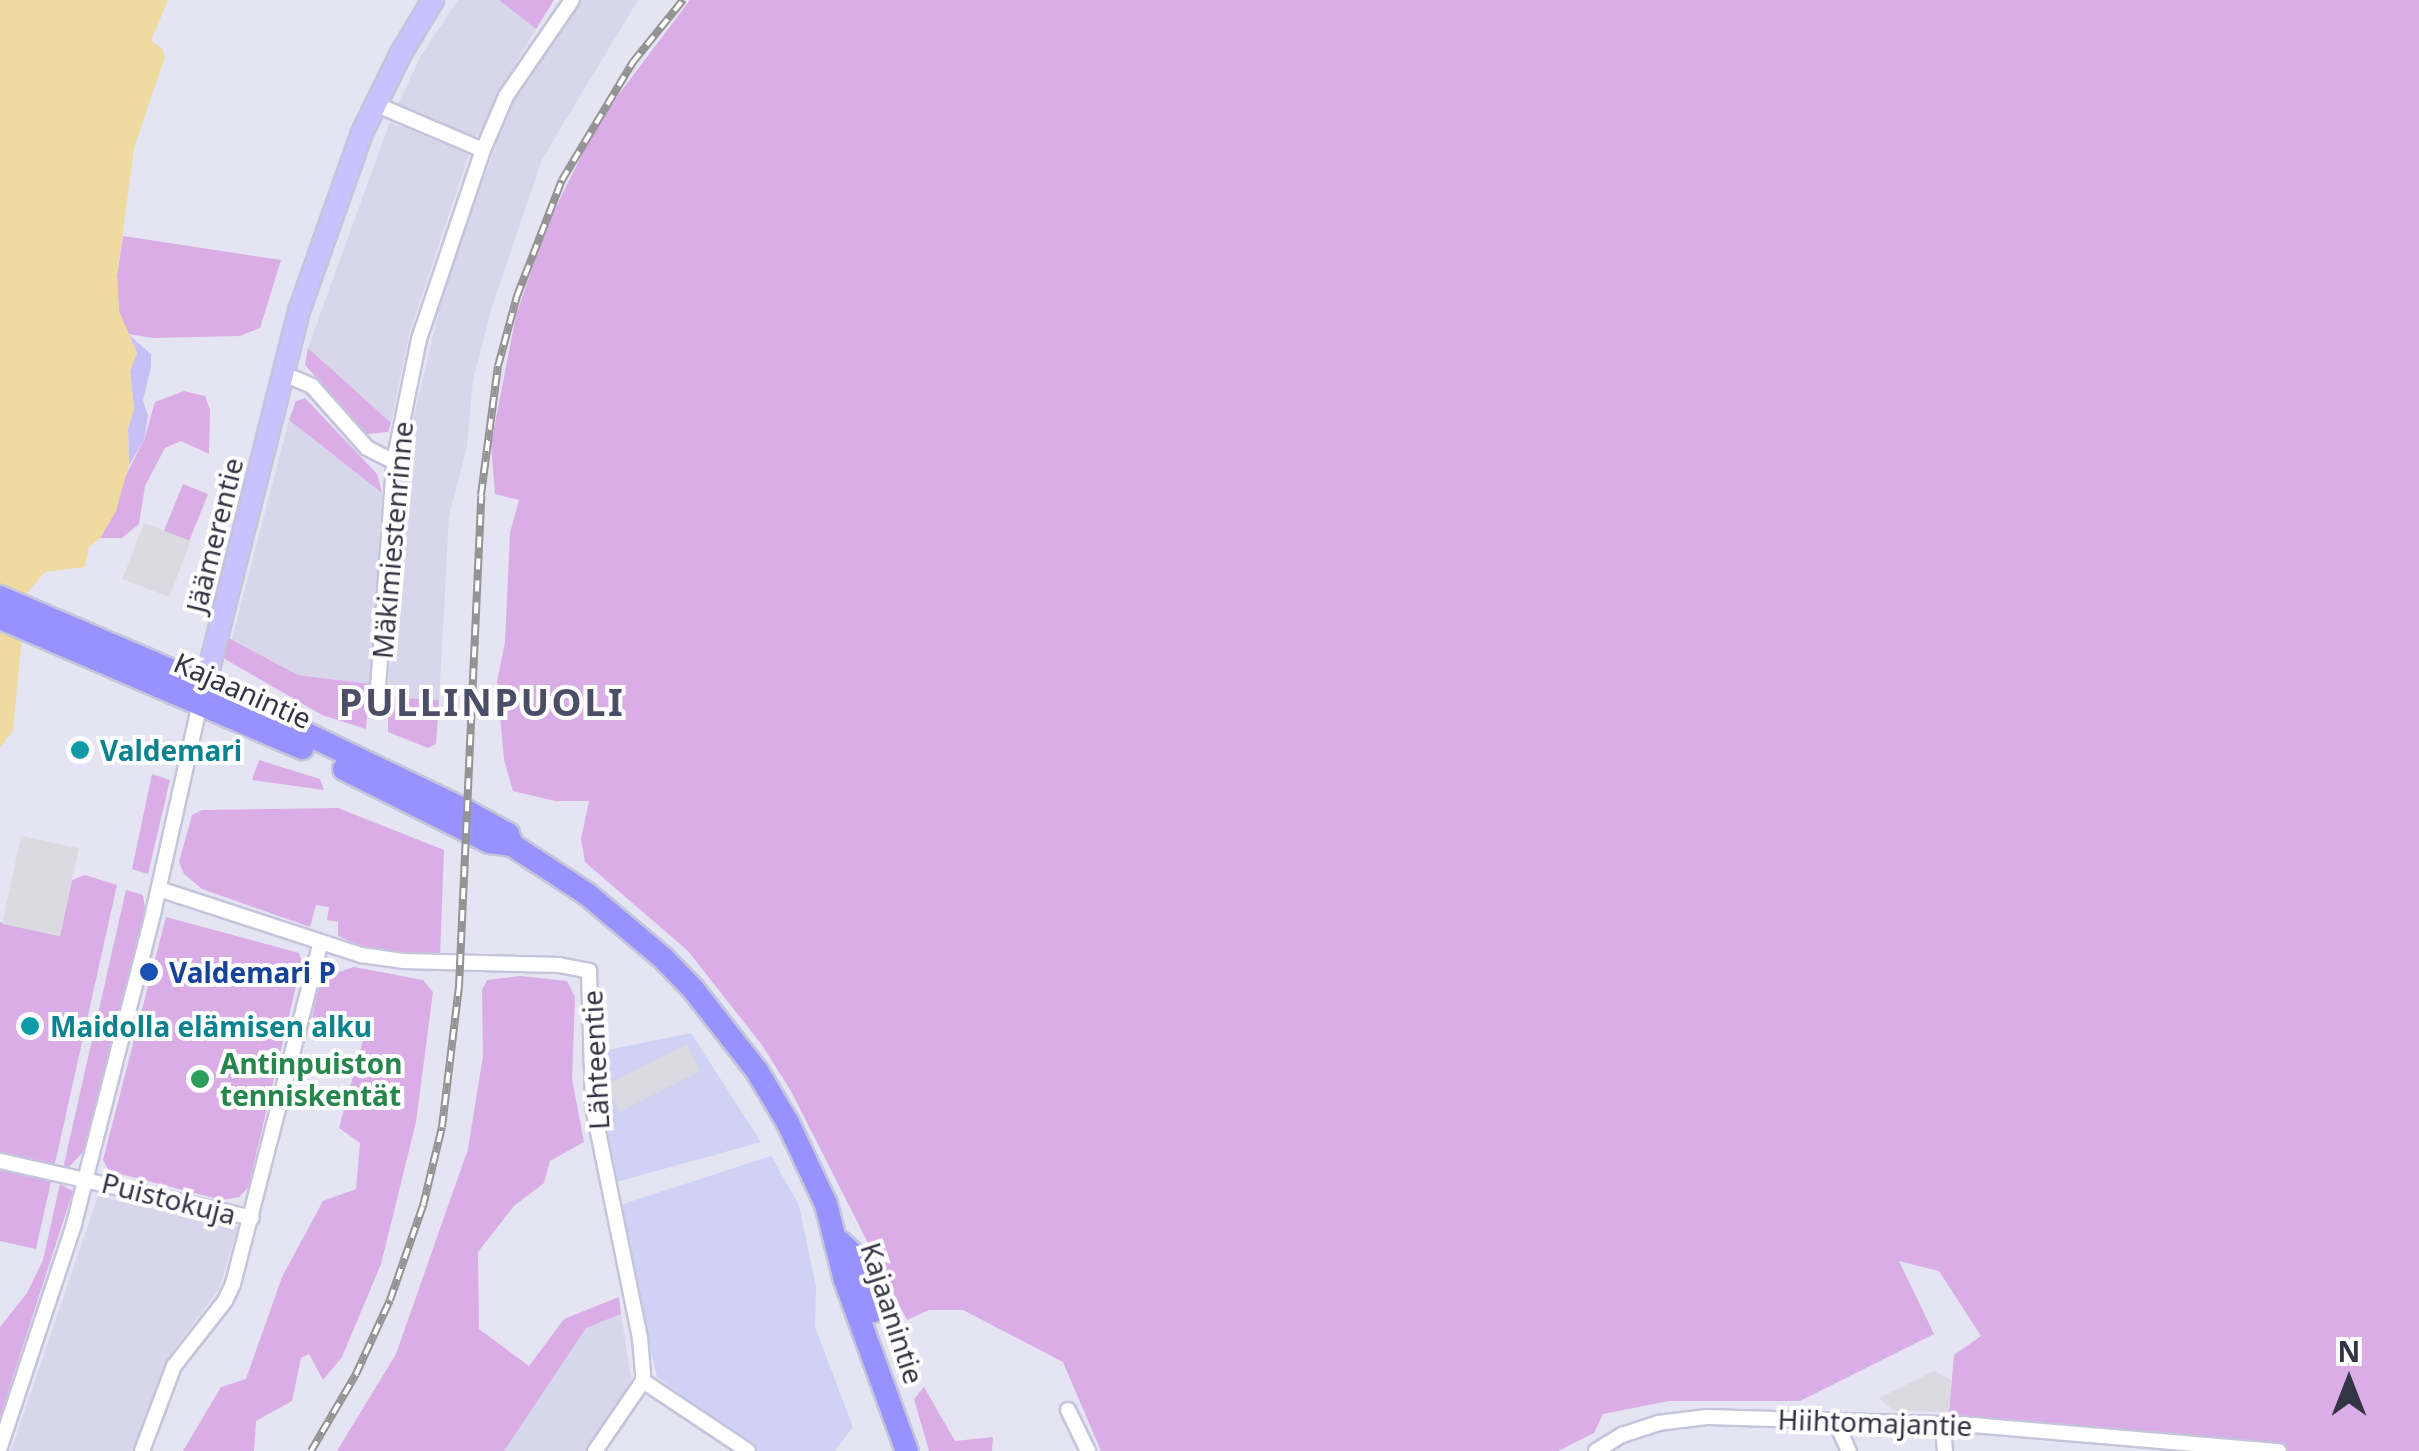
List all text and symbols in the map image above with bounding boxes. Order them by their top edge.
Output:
street label: Mäkimiestenrinne [365,420,419,660]
street label: Jäämerentie [179,454,249,616]
street label: Kajaanintie [169,645,317,735]
district label: PULLINPUOLI [339,679,625,725]
place label: Valdemari [100,733,242,767]
marker: Valdemari [69,739,91,761]
place label: Valdemari P [169,955,336,989]
marker: Valdemari P [138,961,160,983]
street label: Lähteentie [575,989,615,1131]
place label: Maidolla elämisen alku [50,1009,372,1043]
marker: Maidolla elämisen alku [19,1015,41,1037]
place label: Antinpuiston tenniskentät [220,1046,402,1112]
marker: Antinpuiston tenniskentät [189,1068,211,1090]
street label: Puistokuja [98,1165,240,1231]
street label: Kajaanintie [854,1238,932,1388]
north arrow [2299,1331,2399,1431]
text: N [2338,1332,2360,1370]
street label: Hiihtomajantie [1777,1402,1973,1442]

